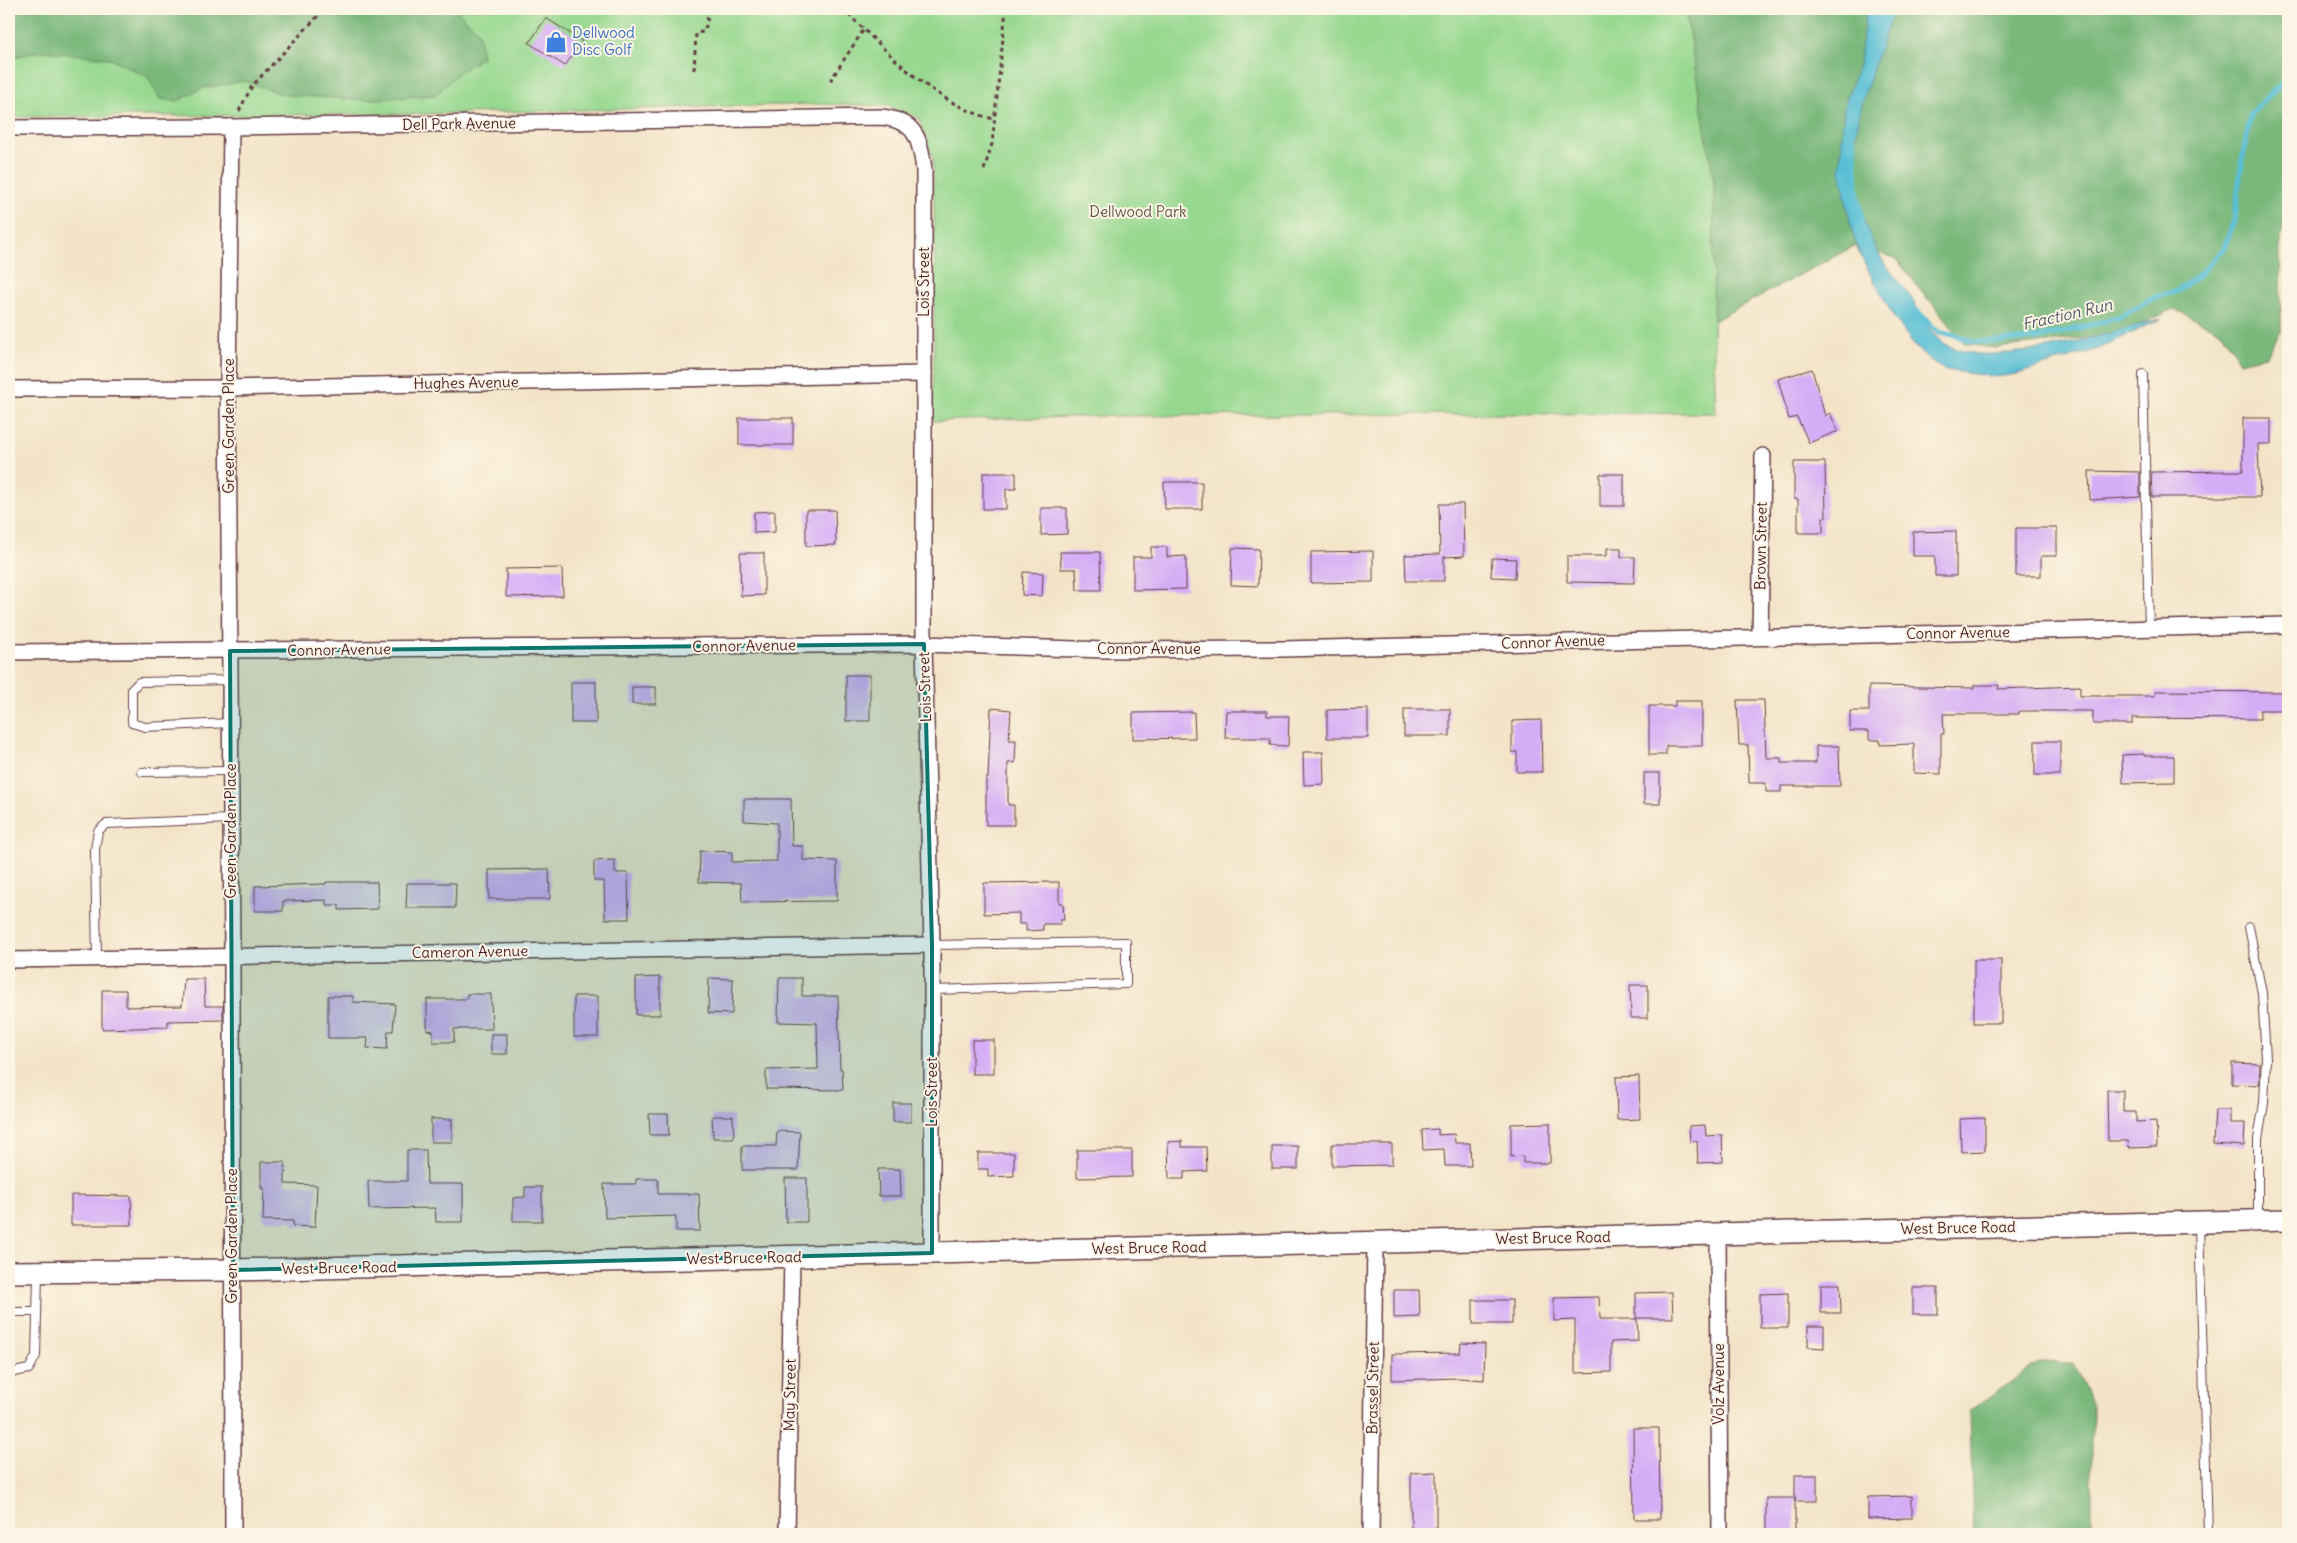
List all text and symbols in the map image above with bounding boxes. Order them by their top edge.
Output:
place label: Dellwood Disc Golf [572,23,635,59]
shop icon: Dellwood Disc Golf [543,29,569,55]
street label: Dell Park Avenue [402,113,516,134]
park label: Dellwood Park [1089,202,1187,221]
street label: Lois Street [914,247,933,317]
water label: Fraction Run [2020,294,2115,334]
street label: Green Garden Place [219,358,238,494]
street label: Hughes Avenue [413,372,519,393]
street label: Brown Street [1750,502,1771,590]
street label: Connor Avenue [1906,622,2010,643]
street label: Connor Avenue [1501,630,1605,653]
street label: Connor Avenue [692,635,796,656]
street label: Connor Avenue [287,639,391,660]
street label: Connor Avenue [1097,639,1201,658]
street label: Lois Street [914,652,935,722]
street label: Green Garden Place [221,763,240,899]
street label: Cameron Avenue [412,941,528,962]
street label: Lois Street [922,1057,941,1127]
street label: Green Garden Place [222,1168,241,1304]
street label: West Bruce Road [1900,1217,2016,1238]
street label: West Bruce Road [1495,1227,1611,1248]
street label: West Bruce Road [1091,1237,1207,1258]
street label: West Bruce Road [686,1247,802,1268]
street label: West Bruce Road [281,1257,397,1278]
street label: Brassel Street [1362,1341,1383,1435]
street label: Volz Avenue [1709,1343,1728,1425]
street label: May Street [779,1358,800,1431]

